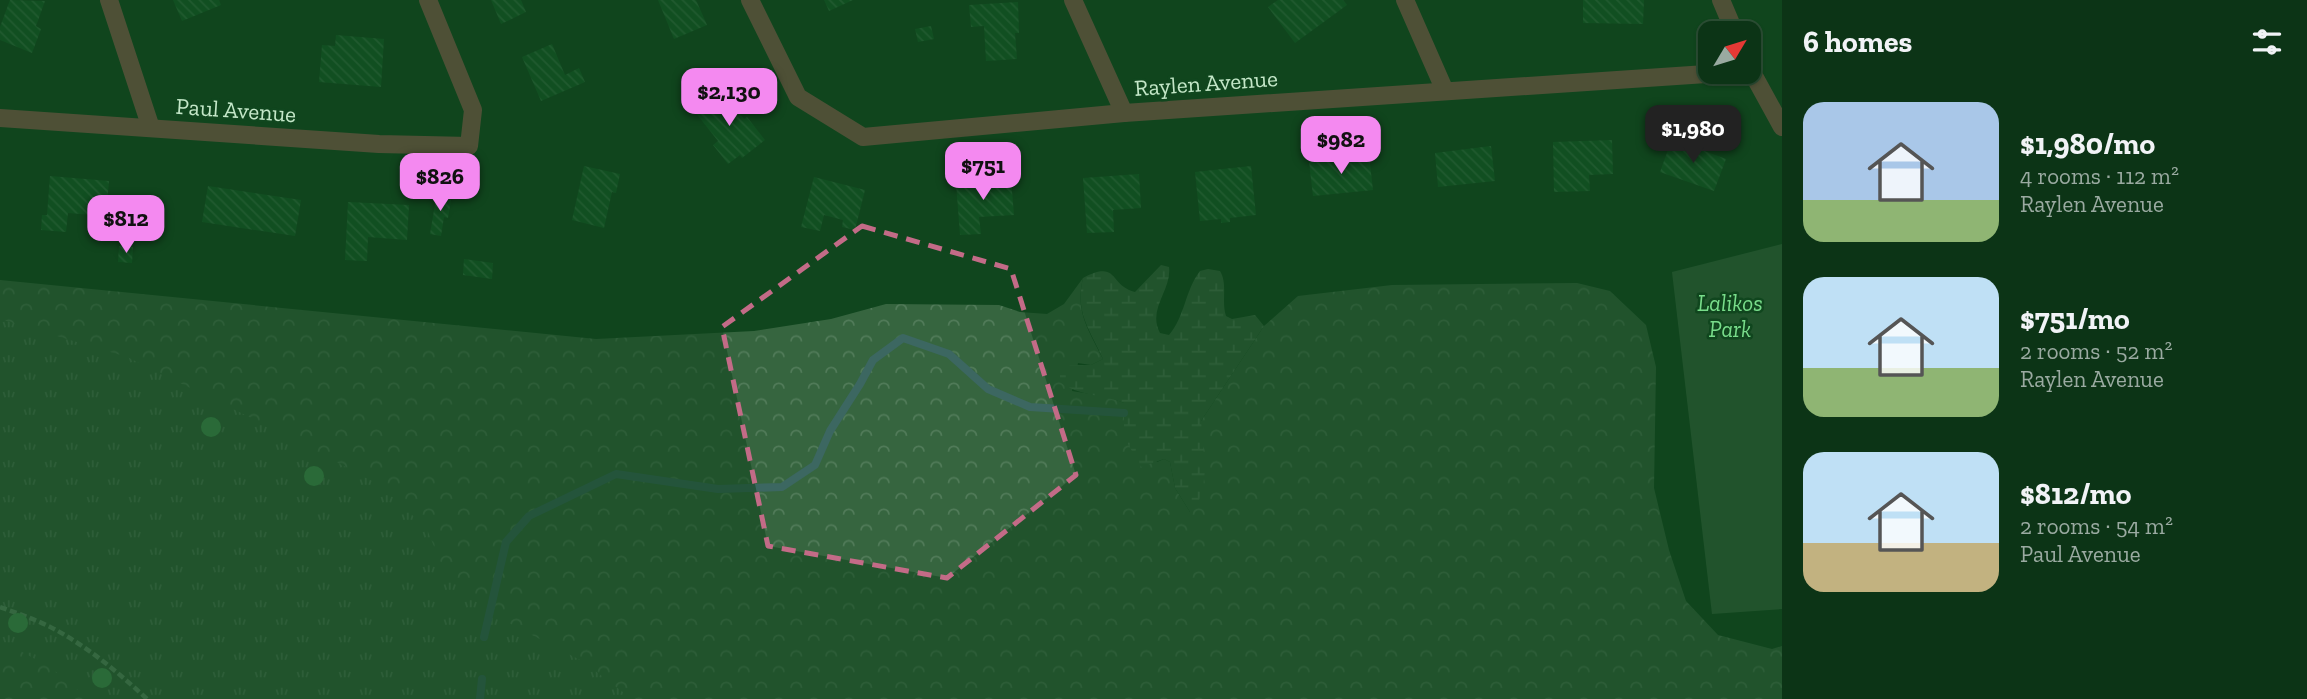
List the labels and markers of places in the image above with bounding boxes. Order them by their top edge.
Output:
pin: $2,130 [672,68,786,128]
pin: $1,980 [1636,106,1750,165]
pin: $982 [1300,116,1382,176]
pin: $751 [942,142,1024,202]
pin: $826 [399,154,481,213]
pin: $812 [85,196,167,255]

